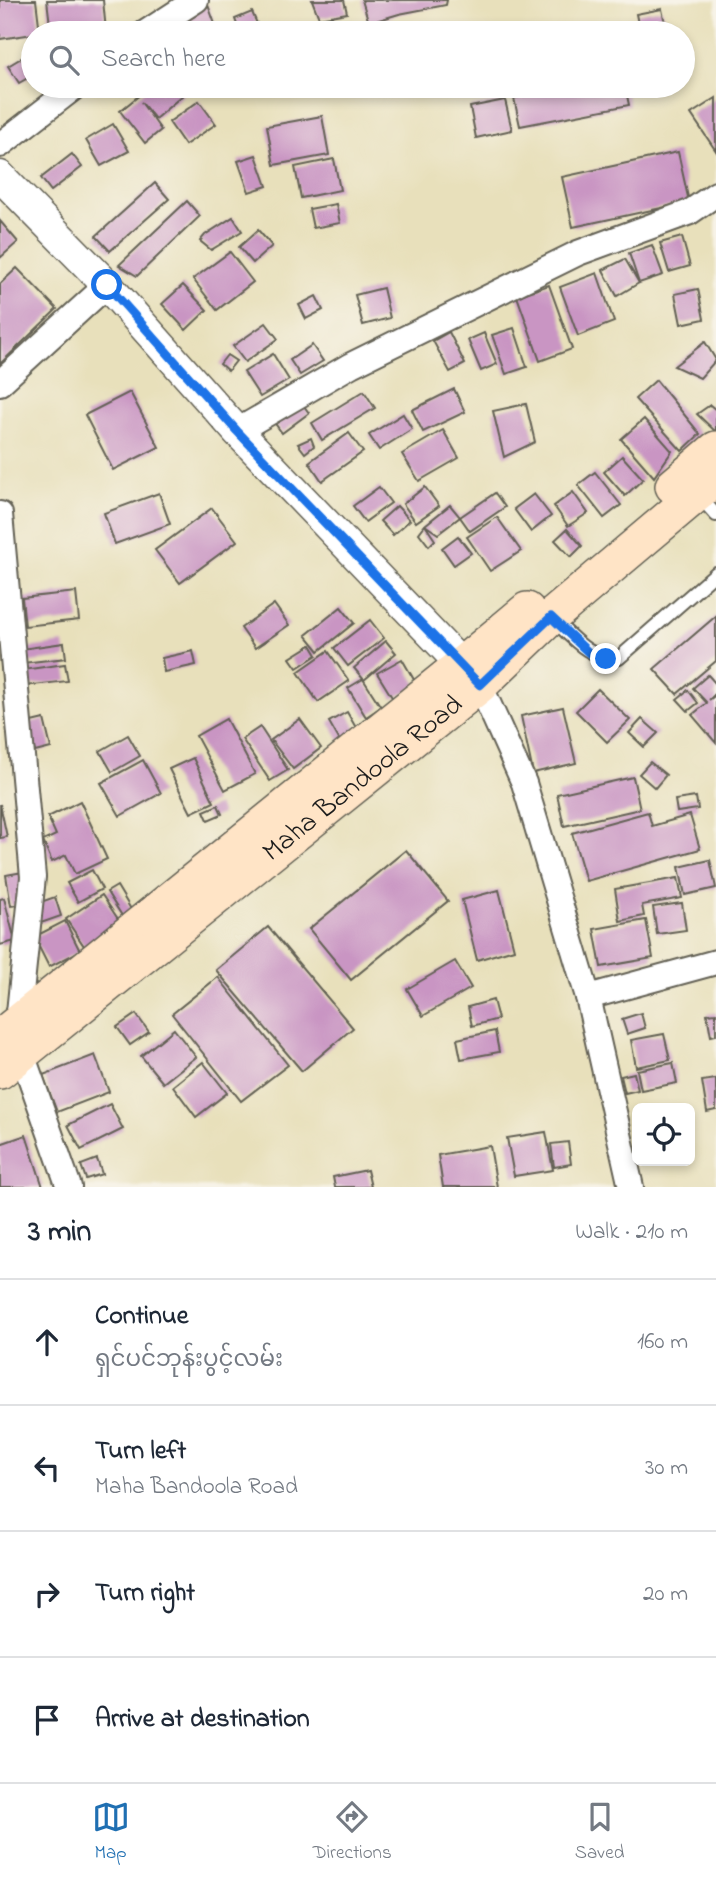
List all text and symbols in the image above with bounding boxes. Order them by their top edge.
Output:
search box [21,21,695,98]
icon: search [45,41,83,79]
text: Search here [101,41,226,79]
route start [91,269,122,300]
route end [590,643,621,674]
street label: Maha Bandoola Road [254,685,473,872]
map controls [632,1103,695,1166]
button: locate [632,1103,695,1166]
text: 3 min [28,1211,91,1255]
text: Walk · 210 m [575,1216,688,1249]
text: Continue [95,1298,188,1336]
icon: ahead [28,1323,66,1361]
text: 160 m [637,1326,688,1359]
text: ရှင်ပင်ဘုန်းပွင့်လမ်း [95,1344,283,1377]
text: Turn left [95,1433,186,1471]
icon: left [28,1449,66,1487]
text: 30 m [645,1452,688,1485]
text: Maha Bandoola Road [95,1471,298,1504]
icon: right [28,1575,66,1613]
text: Turn right [95,1575,195,1613]
text: 20 m [643,1578,688,1611]
icon: arrive [28,1701,66,1739]
text: Arrive at destination [95,1701,310,1739]
tab: Map [92,1798,130,1867]
tab: Directions [313,1798,392,1867]
tab: Saved [575,1798,624,1867]

